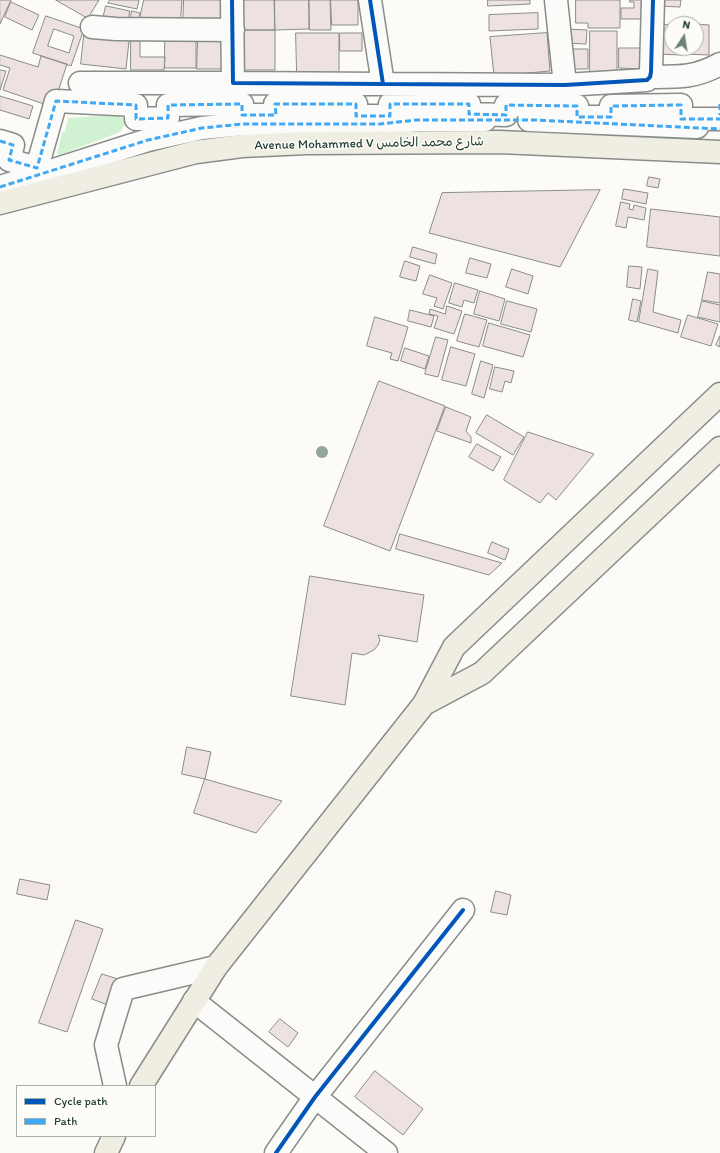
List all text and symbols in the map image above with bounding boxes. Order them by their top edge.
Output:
north arrow [664,16,704,56]
text: N [681,18,691,32]
street label: Avenue Mohammed V شارع محمد الخامس [254,134,484,154]
legend [16,1085,156,1137]
text: Cycle path [54,1094,108,1108]
text: Path [54,1114,77,1128]

